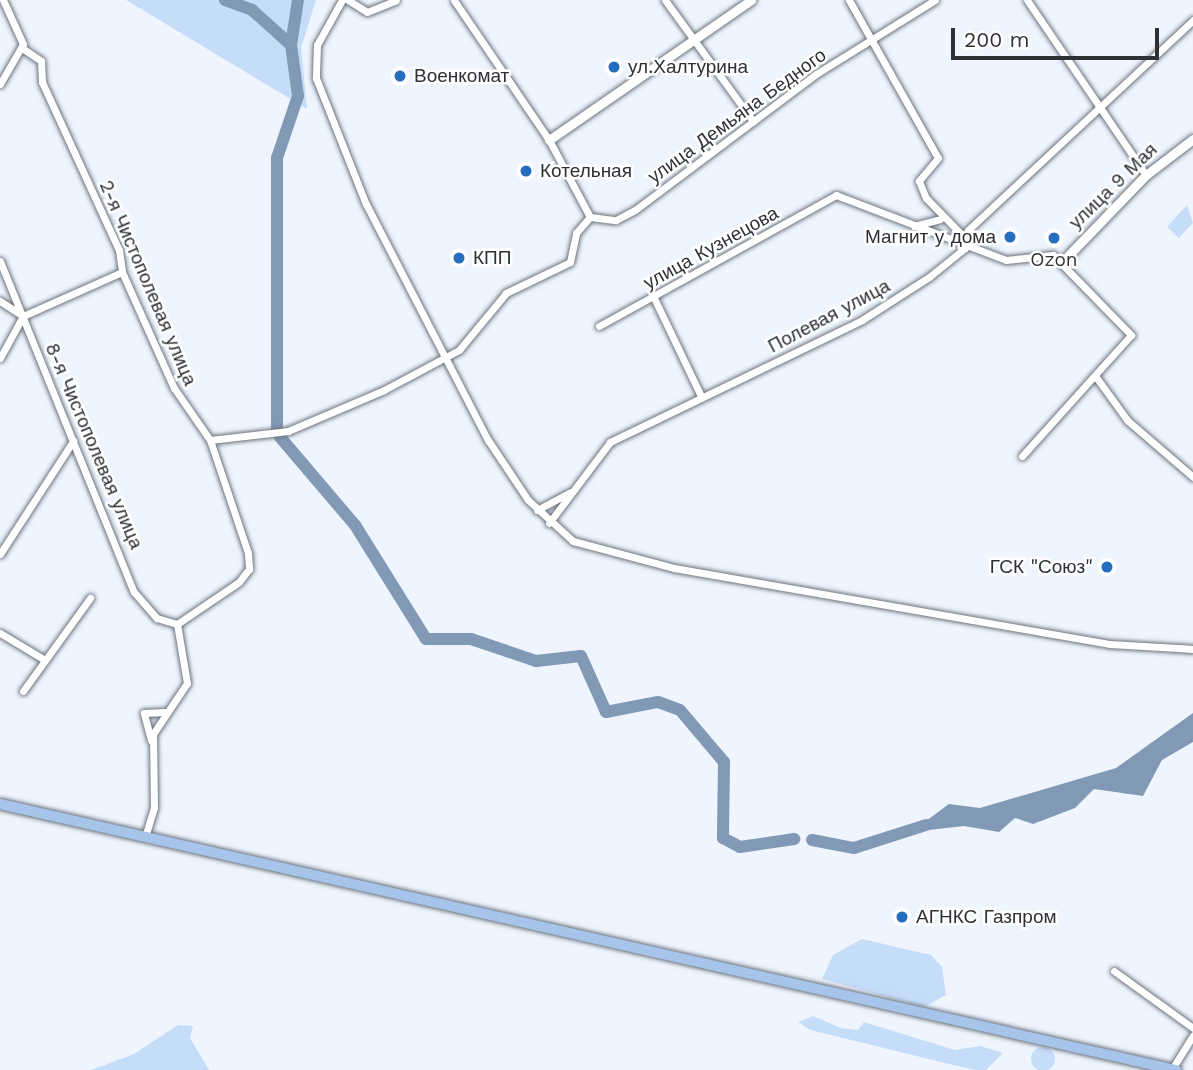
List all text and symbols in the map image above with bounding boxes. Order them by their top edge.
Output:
scale bar [955,14,1163,58]
text: 200 m [964,27,1030,52]
street label: улица Демьяна Бедного [643,44,831,188]
place label: ул.Халтурина [628,56,748,78]
marker: ул.Халтурина [606,59,622,75]
place label: Военкомат [414,65,509,87]
marker: Военкомат [392,68,408,84]
street label: улица 9 Мая [1064,138,1162,234]
place label: Котельная [540,160,632,182]
marker: Котельная [518,163,534,179]
street label: 2-я Чистополевая улица [94,177,202,389]
street label: улица Кузнецова [640,201,782,295]
place label: Магнит у дома [865,226,996,248]
marker: Магнит у дома [1002,229,1018,245]
marker: Ozon [1046,230,1062,246]
place label: КПП [473,247,511,269]
place label: Ozon [1030,249,1078,271]
marker: КПП [451,250,467,266]
street label: Полевая улица [764,274,894,358]
street label: 8-я Чистополевая улица [40,340,148,552]
place label: ГСК "Союз" [990,556,1093,578]
marker: ГСК "Союз" [1099,559,1115,575]
place label: АГНКС Газпром [916,906,1057,928]
marker: АГНКС Газпром [894,909,910,925]

